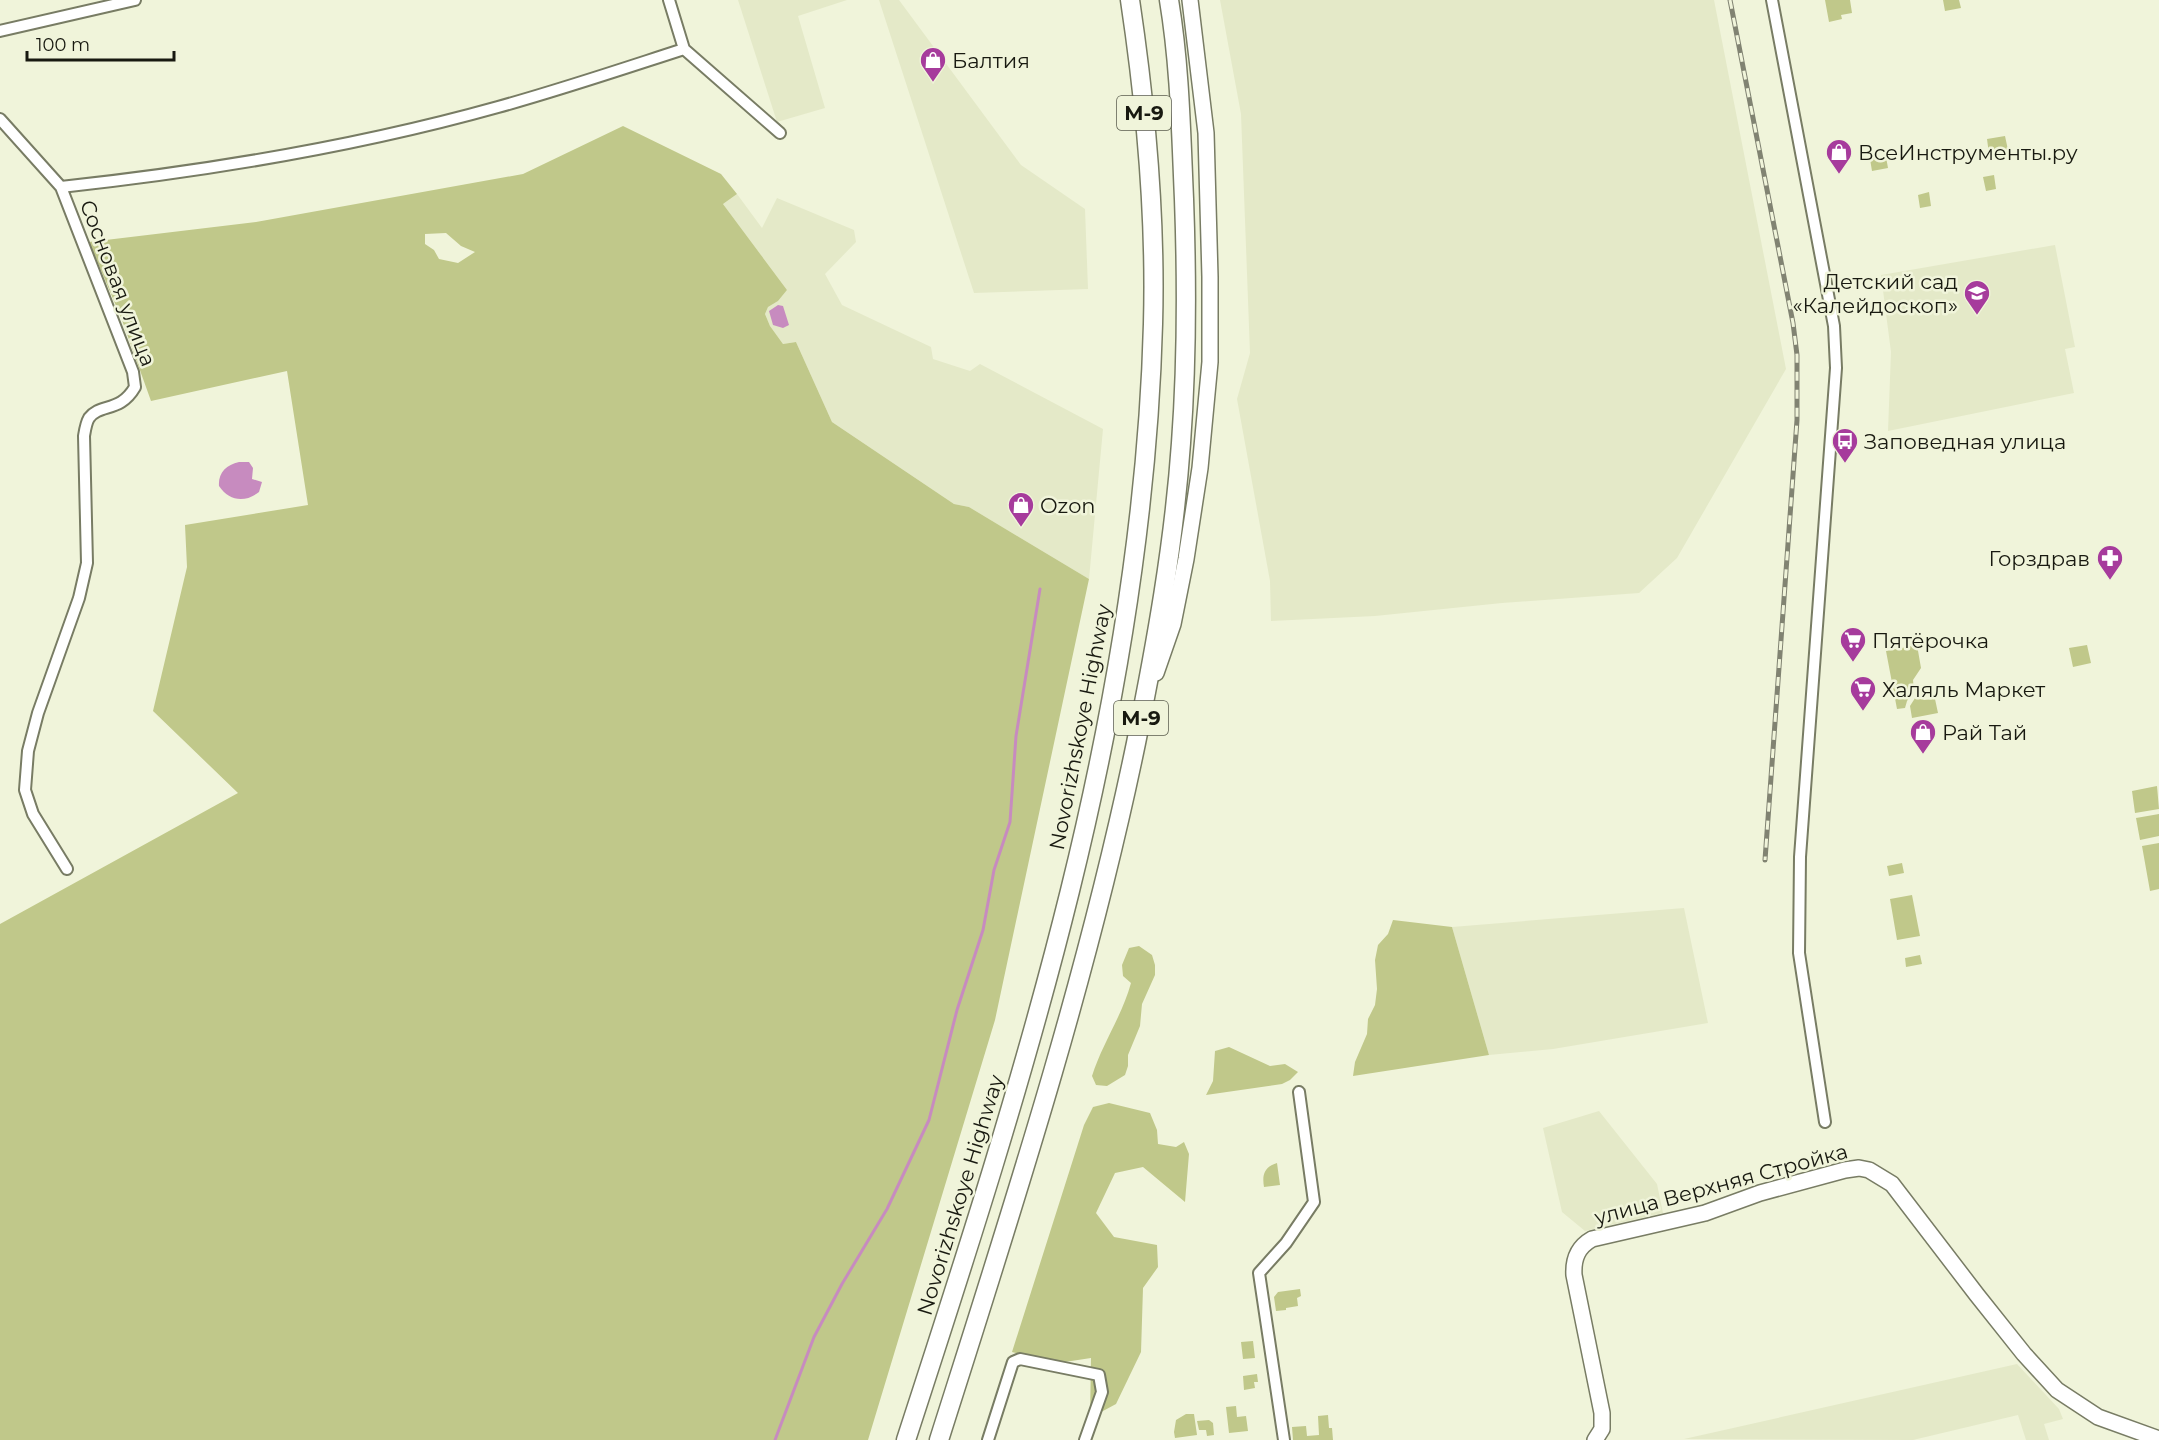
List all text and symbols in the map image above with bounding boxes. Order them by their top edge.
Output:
scale bar [27,24,174,62]
text: 100 m [36,34,90,56]
shop icon: Балтия [918,45,948,83]
place label: Балтия [952,48,1030,73]
road number: М-9 [1117,96,1171,130]
shop icon: ВсеИнструменты.ру [1824,137,1854,175]
place label: ВсеИнструменты.ру [1858,140,2078,165]
street label: Сосновая улица [75,196,161,370]
place label: Детский сад «Калейдоскоп» [1792,269,1958,318]
school or university icon: Детский сад «Калейдоскоп» [1962,278,1992,316]
bus stop icon: Заповедная улица [1830,426,1860,464]
place label: Заповедная улица [1864,429,2066,454]
shop icon: Ozon [1006,490,1036,528]
place label: Ozon [1040,493,1096,518]
pharmacy icon: Горздрав [2095,543,2125,581]
place label: Горздрав [1989,546,2090,571]
street label: Novorizhskoye Highway [1044,601,1116,852]
supermarket icon: Пятёрочка [1838,625,1868,663]
place label: Пятёрочка [1872,628,1989,653]
supermarket icon: Халяль Маркет [1848,674,1878,712]
place label: Халяль Маркет [1882,677,2045,702]
road number: М-9 [1114,701,1168,735]
shop icon: Рай Тай [1908,717,1938,755]
place label: Рай Тай [1942,720,2027,745]
street label: Novorizhskoye Highway [912,1071,1009,1318]
street label: улица Верхняя Стройка [1591,1138,1850,1230]

